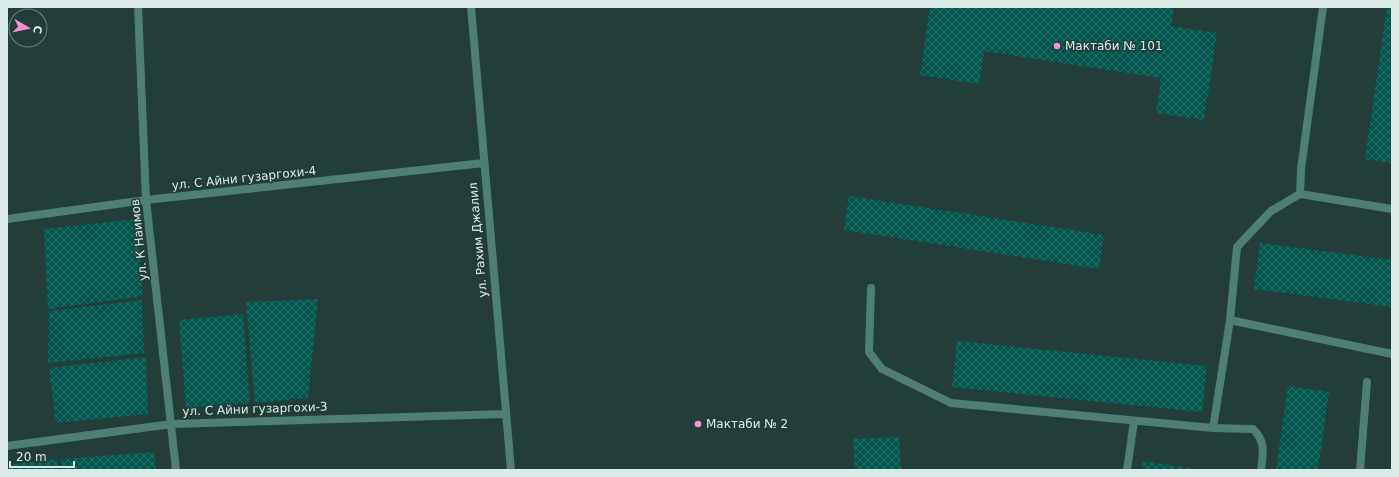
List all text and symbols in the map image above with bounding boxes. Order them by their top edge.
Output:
north arrow [8,8,48,48]
text: С [30,24,44,34]
place label: Мактаби № 101 [1065,39,1163,53]
marker: Мактаби № 101 [1052,41,1062,51]
street label: ул. С Айни гузаргохи-4 [171,163,317,193]
street label: ул. Рахим Джалил [466,182,490,298]
street label: ул. К Наимов [128,198,150,282]
street label: ул. С Айни гузаргохи-3 [182,399,328,419]
place label: Мактаби № 2 [706,417,788,431]
marker: Мактаби № 2 [693,419,703,429]
scale bar [10,443,74,469]
text: 20 m [16,450,47,464]

